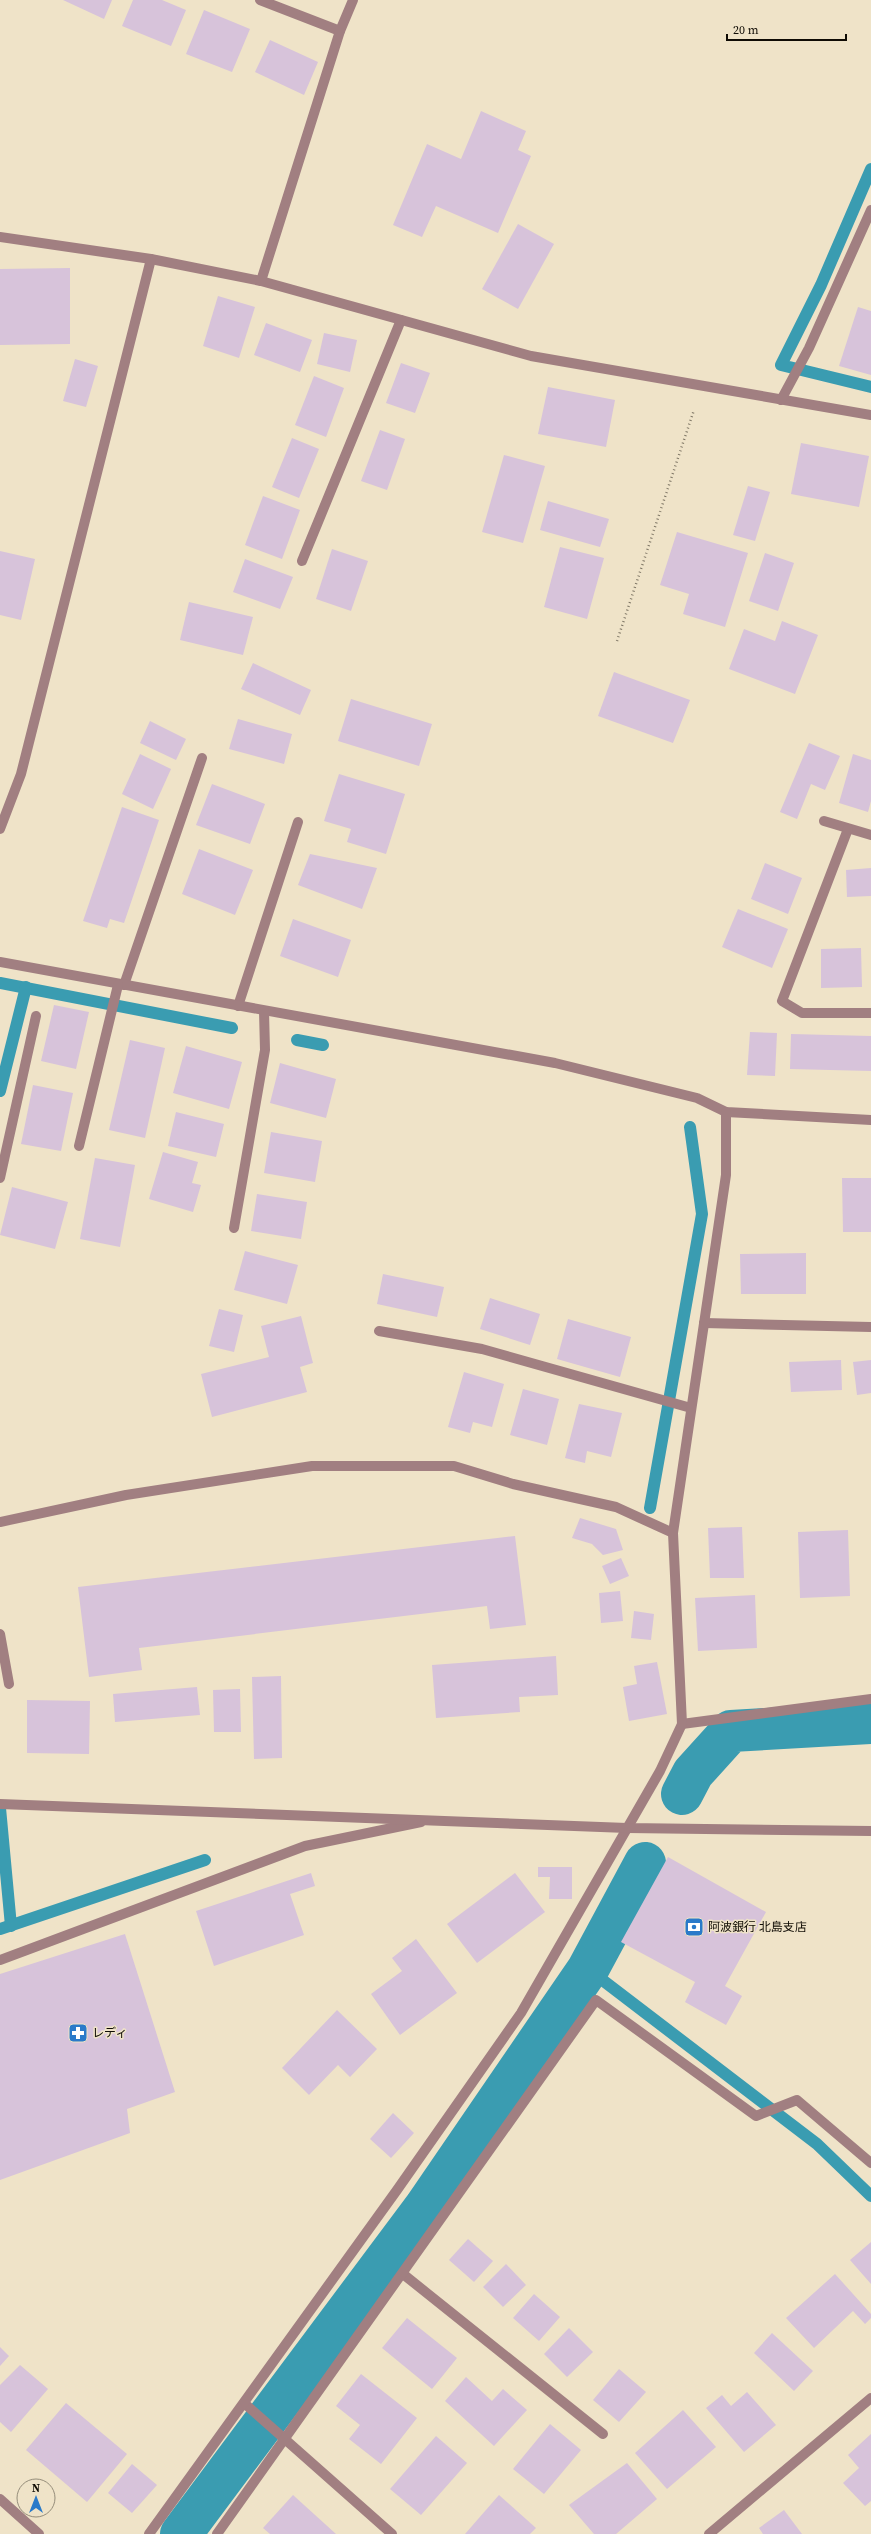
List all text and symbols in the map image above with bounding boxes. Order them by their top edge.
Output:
scale bar [727,16,846,42]
text: 20 m [733,22,759,38]
bank icon: 阿波銀行 北島支店 [683,1916,705,1938]
place label: 阿波銀行 北島支店 [708,1919,807,1935]
pharmacy icon: レディ [67,2022,89,2044]
place label: レディ [92,2025,127,2041]
north arrow [16,2478,56,2518]
text: N [32,2481,40,2496]

